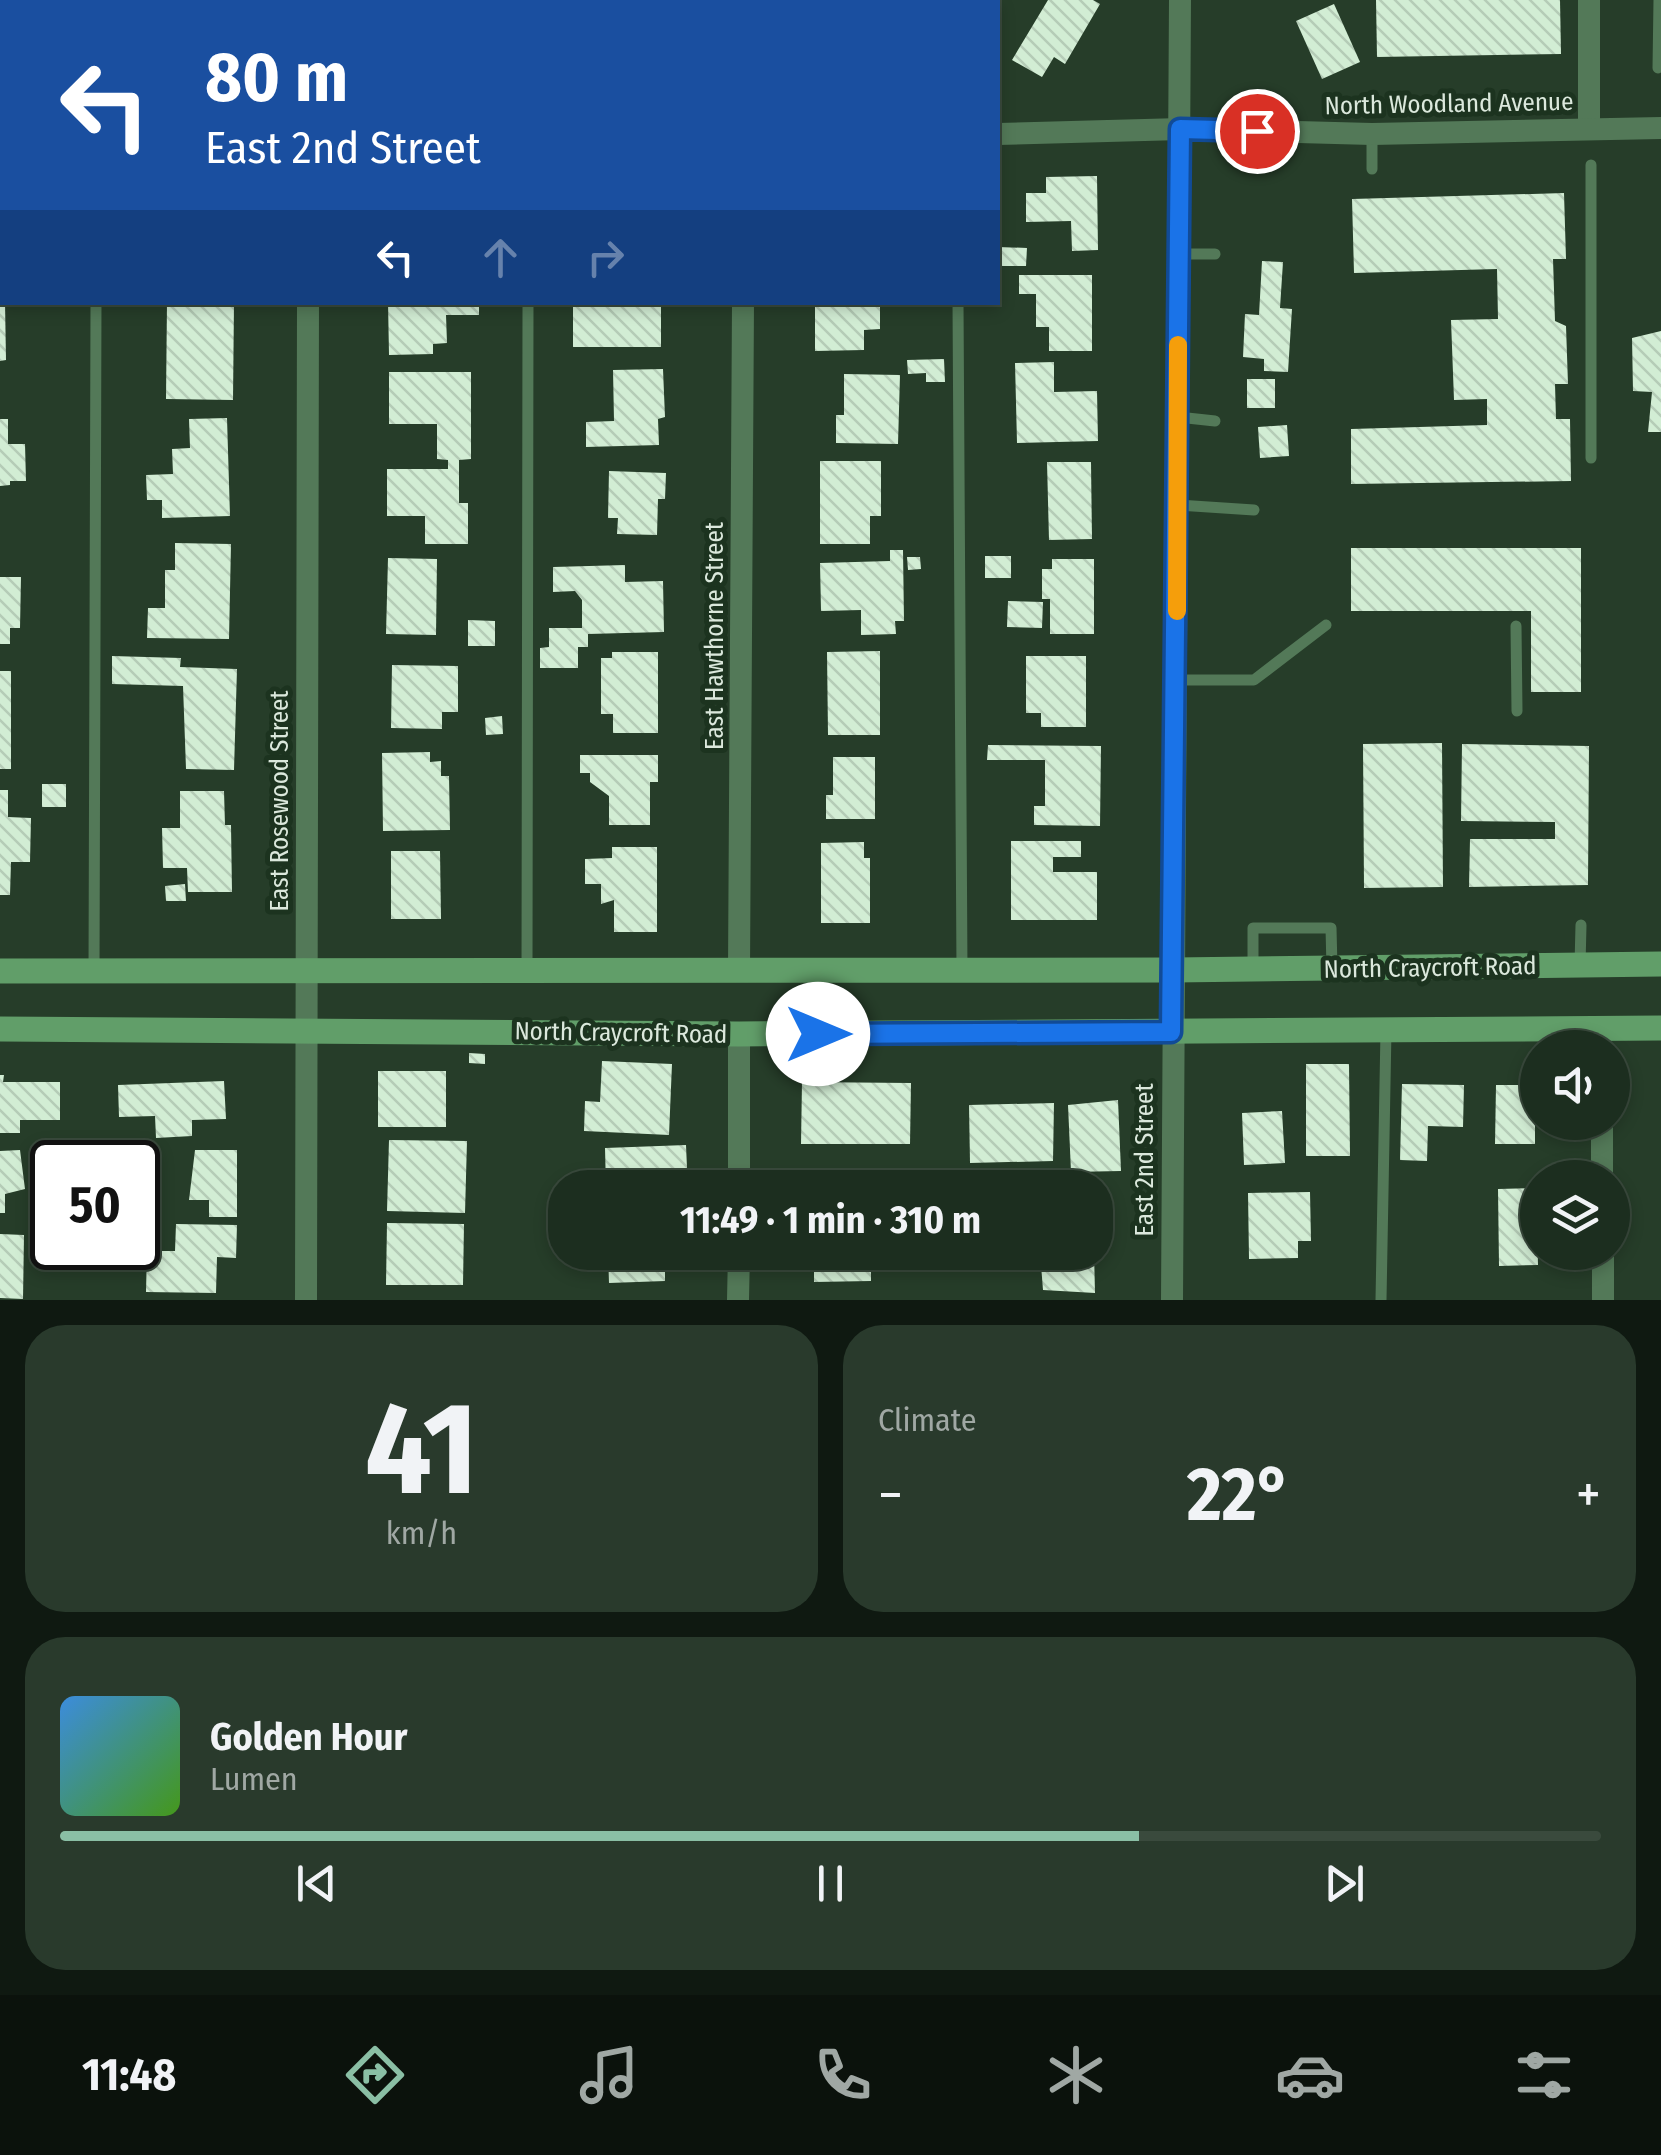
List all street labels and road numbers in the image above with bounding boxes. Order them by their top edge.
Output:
street label: North Woodland Avenue [1324,87,1574,121]
street label: East Hawthorne Street [700,521,730,750]
street label: East Rosewood Street [265,690,295,912]
street label: North Craycroft Road [1323,951,1537,985]
street label: North Craycroft Road [514,1016,728,1050]
street label: East 2nd Street [1130,1083,1160,1237]

